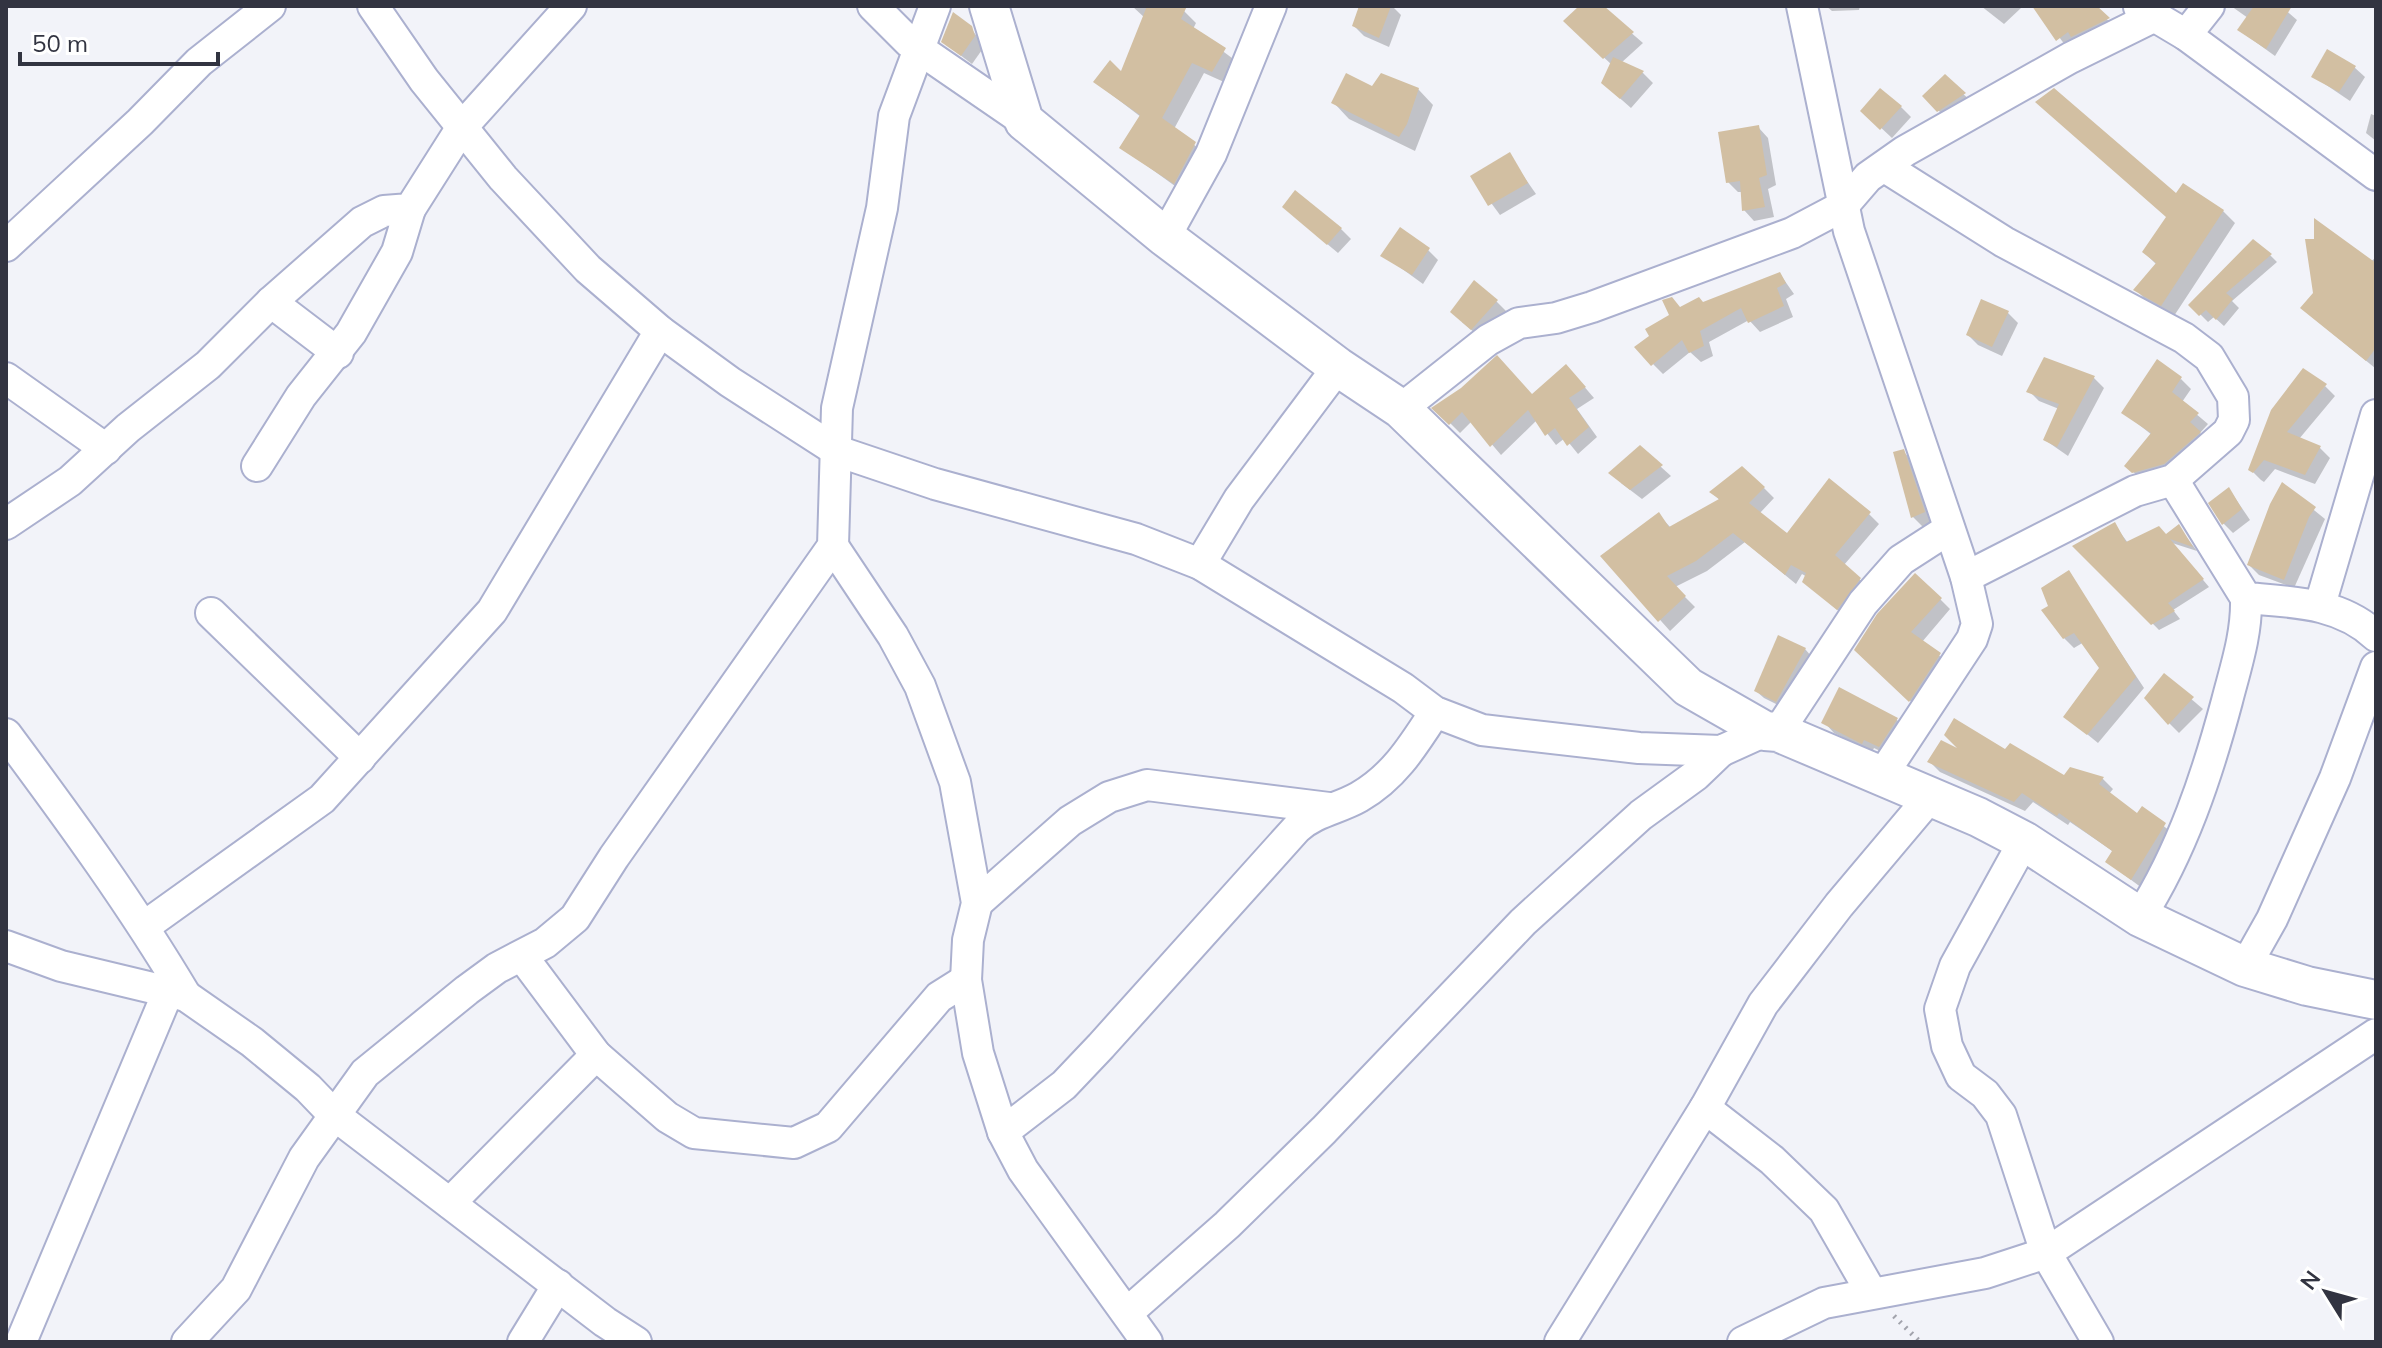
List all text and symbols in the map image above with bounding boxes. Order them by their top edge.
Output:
scale bar [20,16,218,66]
text: 50 m [32,28,88,58]
north arrow [2286,1252,2366,1332]
text: N [2294,1265,2326,1295]

